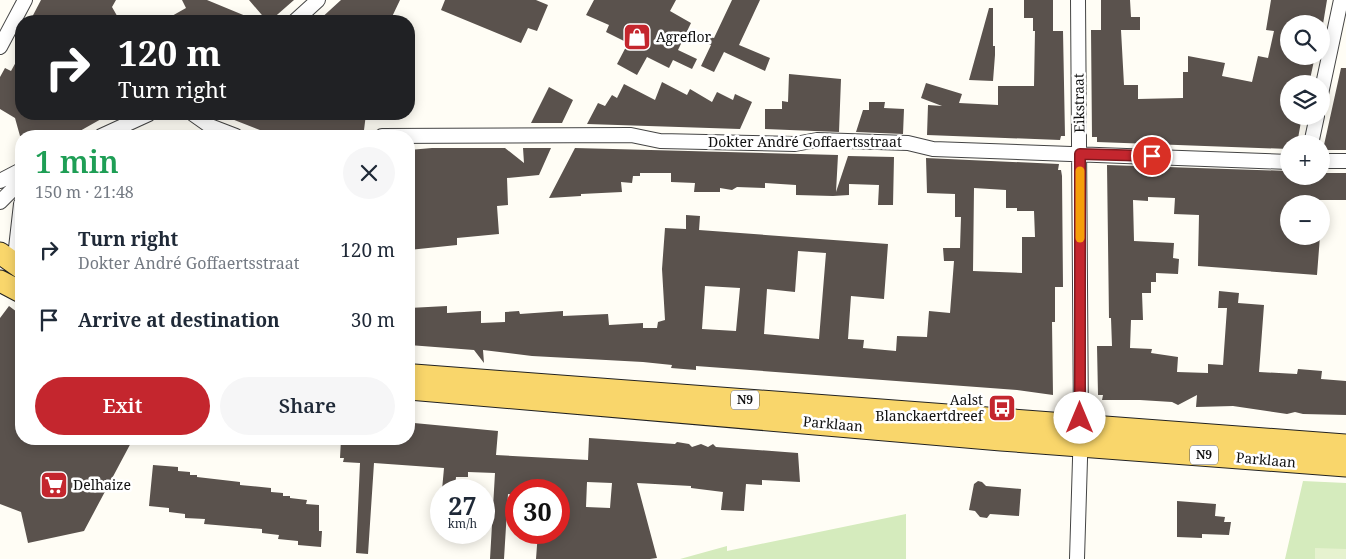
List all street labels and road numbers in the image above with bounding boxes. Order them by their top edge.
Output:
street label: Eikstraat [1068,73,1089,133]
street label: Dokter André Goffaertsstraat [708,132,902,151]
road number: N9 [731,390,759,410]
street label: Parklaan [802,411,864,436]
road number: N9 [1190,446,1218,464]
street label: Parklaan [1235,447,1297,472]

